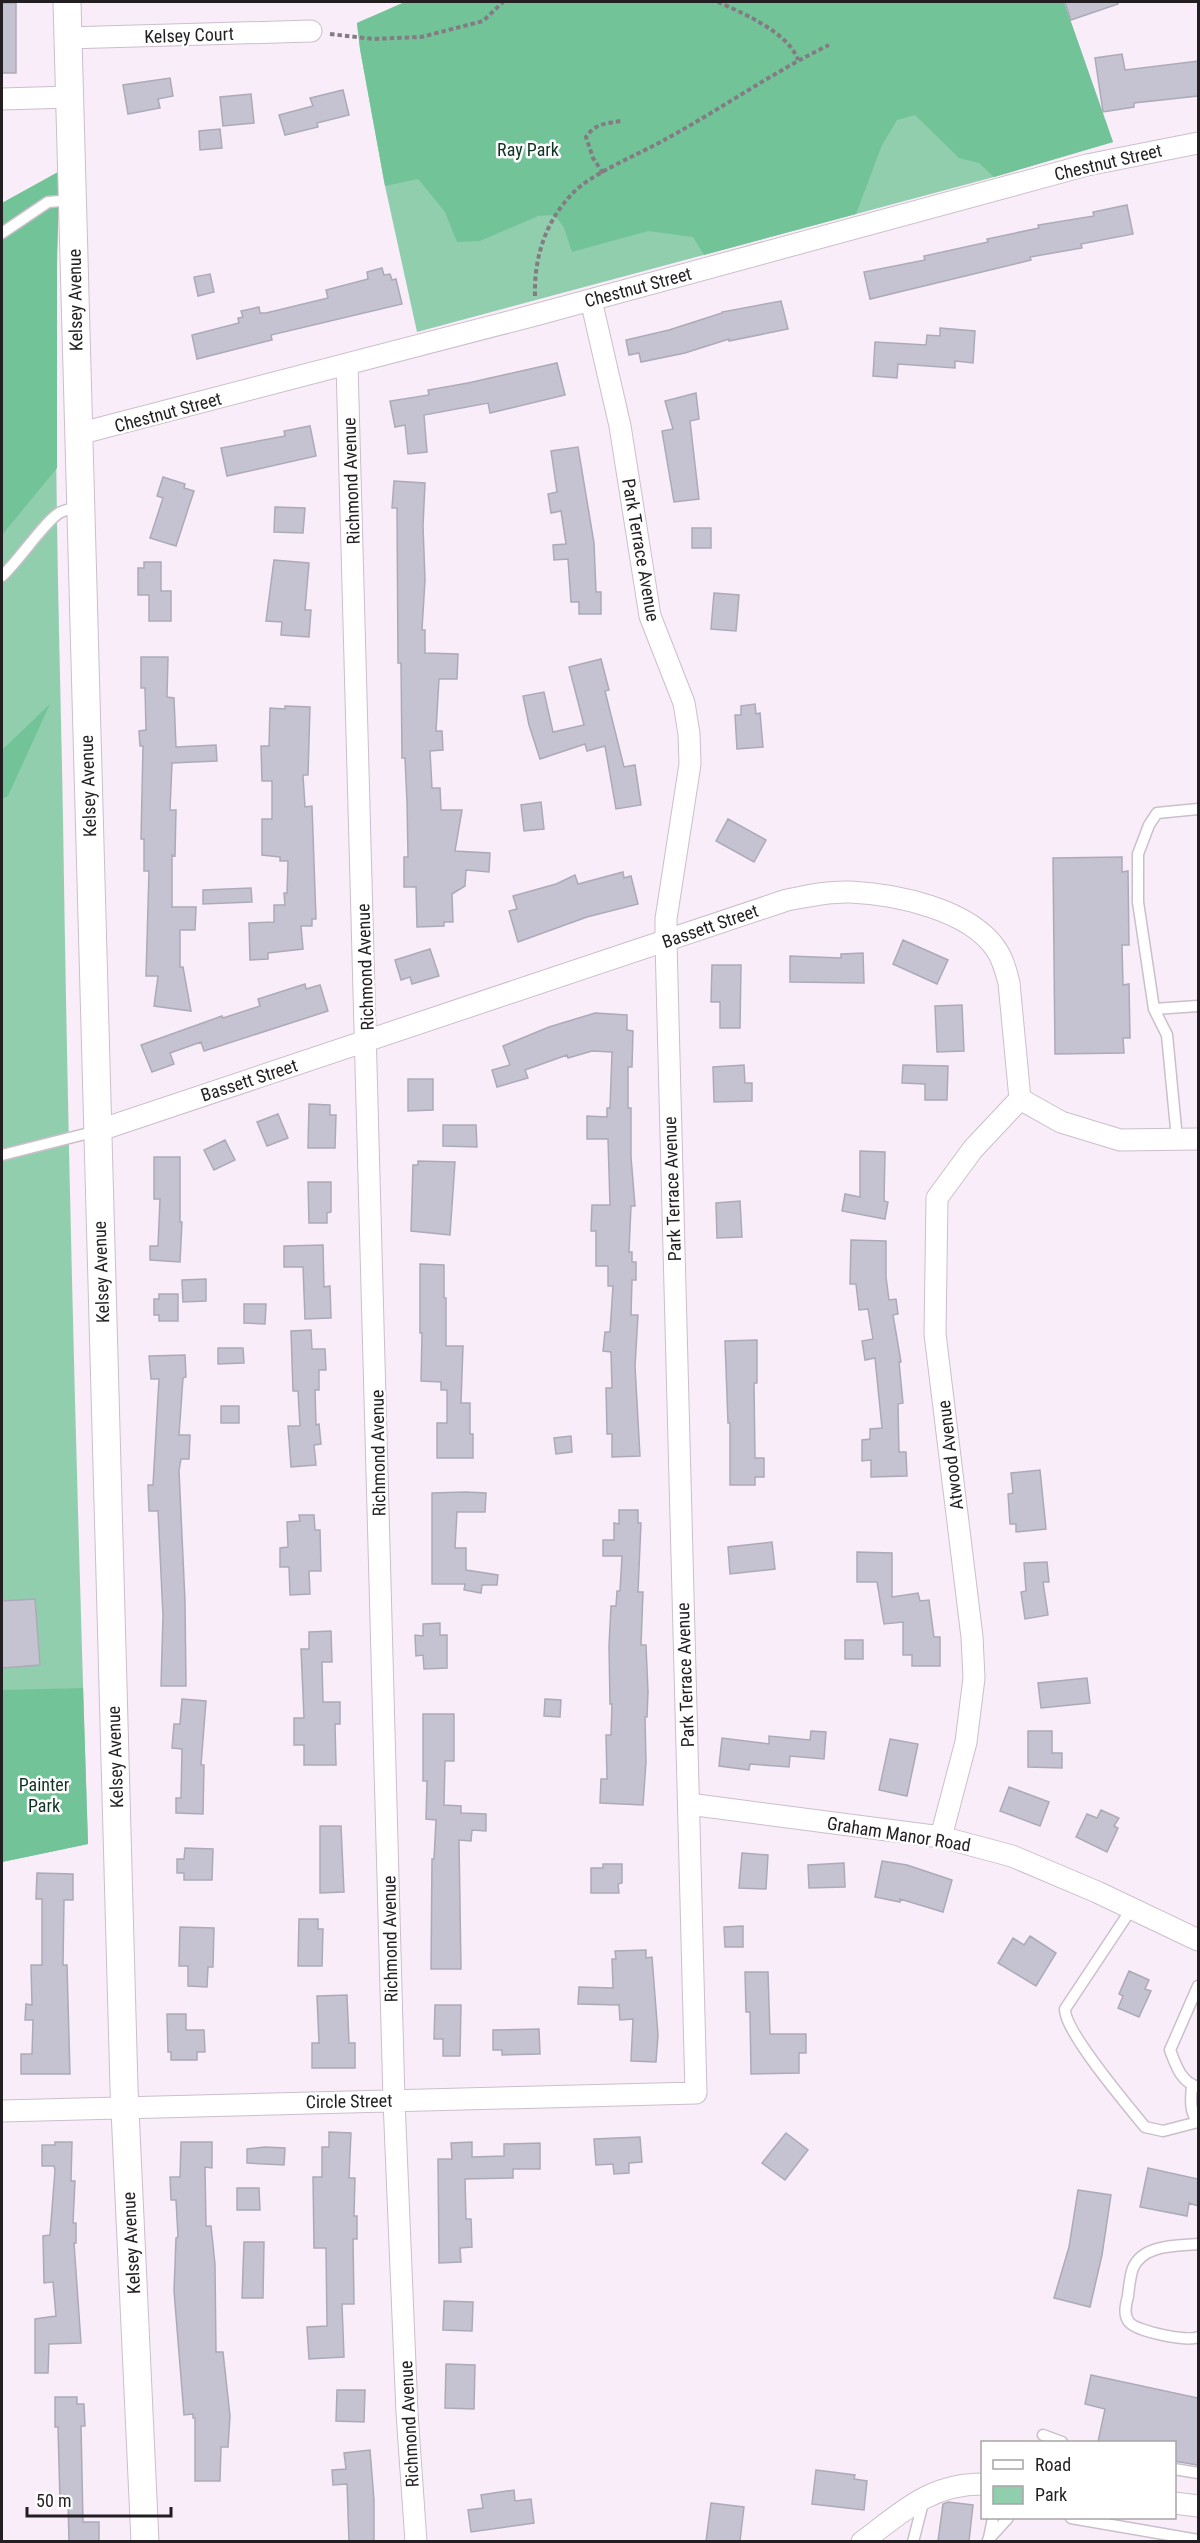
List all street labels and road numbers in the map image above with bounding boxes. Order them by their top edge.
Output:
street label: Kelsey Court [144,23,234,47]
street label: Chestnut Street [1052,139,1164,185]
street label: Kelsey Avenue [64,249,86,351]
street label: Chestnut Street [582,263,694,311]
street label: Chestnut Street [112,388,224,436]
street label: Richmond Avenue [338,417,364,545]
street label: Park Terrace Avenue [618,477,664,623]
street label: Kelsey Avenue [76,735,100,837]
street label: Bassett Street [659,900,761,952]
street label: Richmond Avenue [352,903,378,1031]
street label: Bassett Street [198,1055,300,1105]
street label: Park Terrace Avenue [659,1116,685,1262]
street label: Kelsey Avenue [89,1221,113,1323]
street label: Richmond Avenue [366,1389,390,1517]
street label: Atwood Avenue [933,1399,967,1511]
street label: Park Terrace Avenue [672,1602,698,1748]
street label: Kelsey Avenue [103,1706,127,1808]
street label: Graham Manor Road [826,1812,972,1856]
street label: Richmond Avenue [378,1875,402,2003]
street label: Circle Street [305,2090,393,2112]
street label: Kelsey Avenue [118,2191,144,2295]
street label: Richmond Avenue [395,2360,423,2488]

